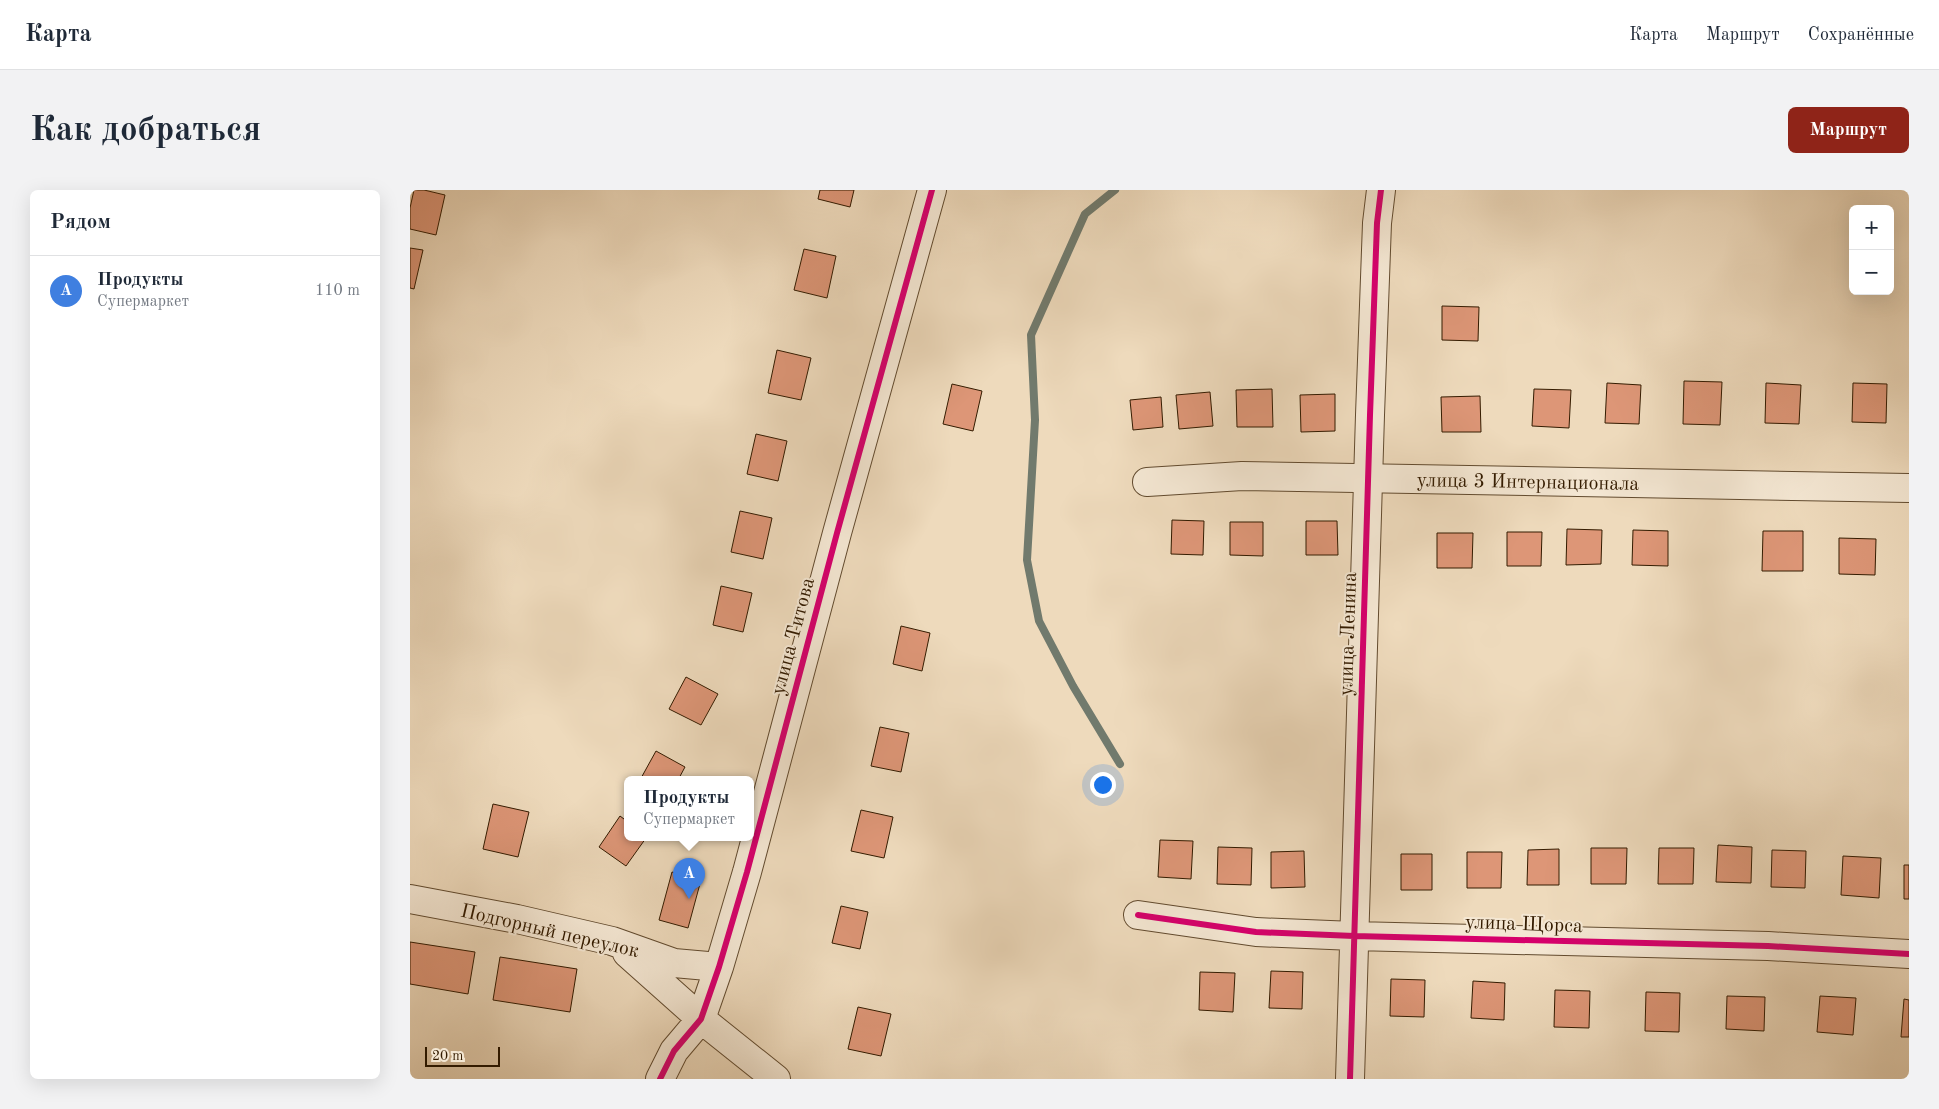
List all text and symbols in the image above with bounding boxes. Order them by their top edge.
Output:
text: Карта [25,23,92,47]
text: Карта [1629,26,1678,44]
text: Маршрут [1706,26,1780,44]
text: Сохранённые [1808,26,1914,44]
button: Маршрут [1788,107,1909,153]
text: Как добраться [30,113,261,148]
map controls [1849,205,1894,295]
button: + [1849,205,1894,250]
text: Рядом [50,212,111,233]
button: − [1849,250,1894,295]
text: Продукты [97,271,184,290]
text: A [60,283,72,299]
text: 110 m [315,283,360,299]
text: Супермаркет [97,294,189,310]
street label: улица 3 Интернационала [1417,471,1640,495]
street label: улица Ленина [1337,572,1361,696]
street label: улица Титова [769,576,819,697]
your location [1090,772,1116,798]
popup [624,776,754,841]
text: Продукты [643,789,730,808]
text: Супермаркет [643,812,735,828]
pin: A [673,858,705,899]
street label: Подгорный переулок [458,902,641,962]
street label: улица Щорса [1465,913,1583,937]
scale bar [425,1044,500,1067]
text: 20 m [432,1049,463,1063]

